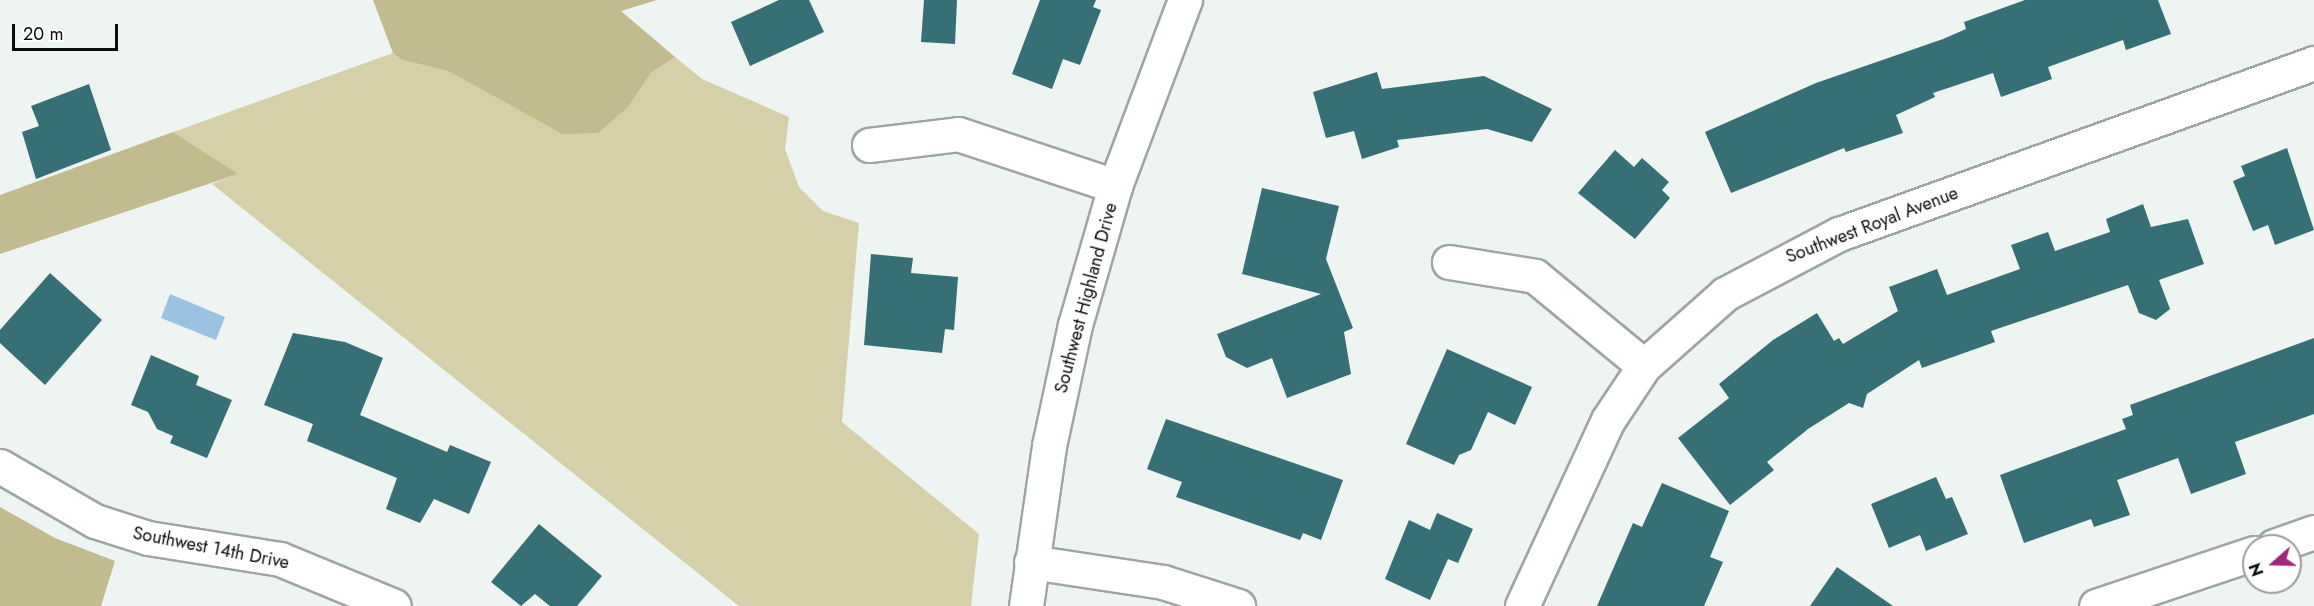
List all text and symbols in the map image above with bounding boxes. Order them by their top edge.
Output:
scale bar [15,12,122,50]
text: 20 m [23,21,63,47]
street label: Southwest Royal Avenue [1783,182,1961,268]
street label: Southwest Highland Drive [1050,200,1122,396]
street label: Southwest 14th Drive [131,522,291,574]
north arrow [2242,534,2302,594]
text: N [2244,560,2269,580]

